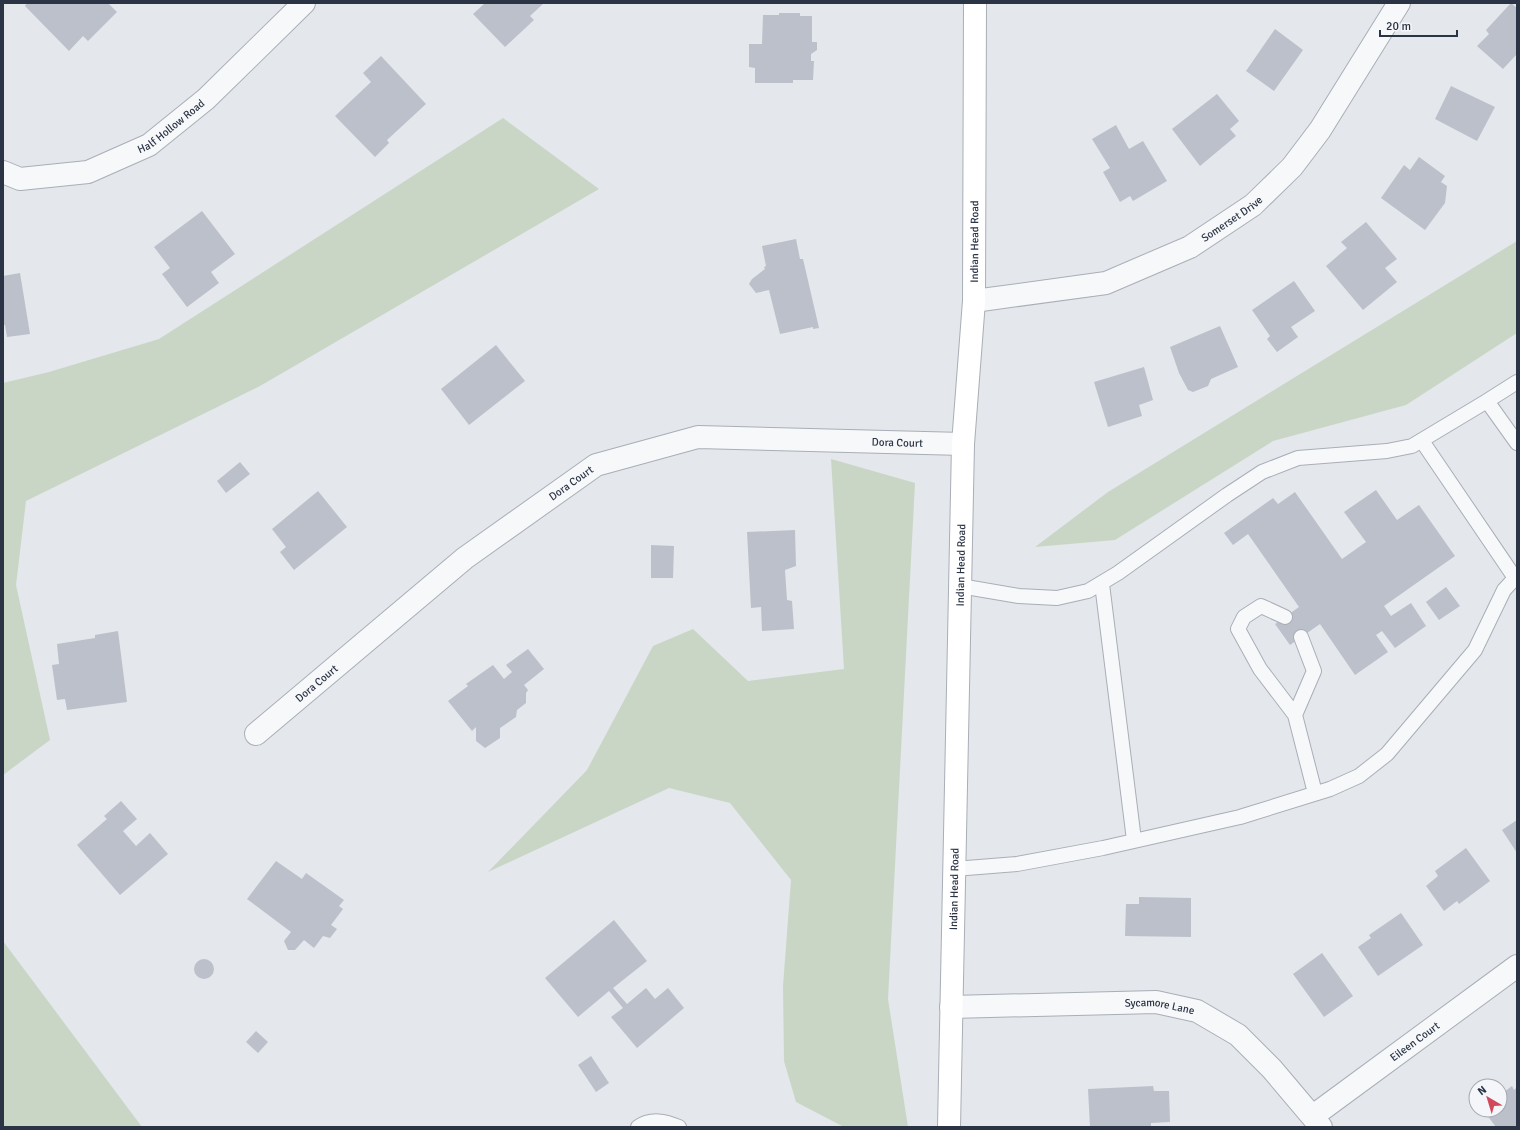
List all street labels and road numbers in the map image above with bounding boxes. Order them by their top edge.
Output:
street label: Half Hollow Road [135,96,207,156]
street label: Somerset Drive [1199,193,1265,244]
street label: Indian Head Road [968,200,981,283]
street label: Dora Court [871,435,923,449]
street label: Dora Court [546,463,596,503]
street label: Indian Head Road [953,524,968,606]
street label: Dora Court [293,662,340,705]
street label: Indian Head Road [947,848,961,930]
street label: Sycamore Lane [1124,995,1196,1017]
street label: Eileen Court [1387,1019,1442,1064]

